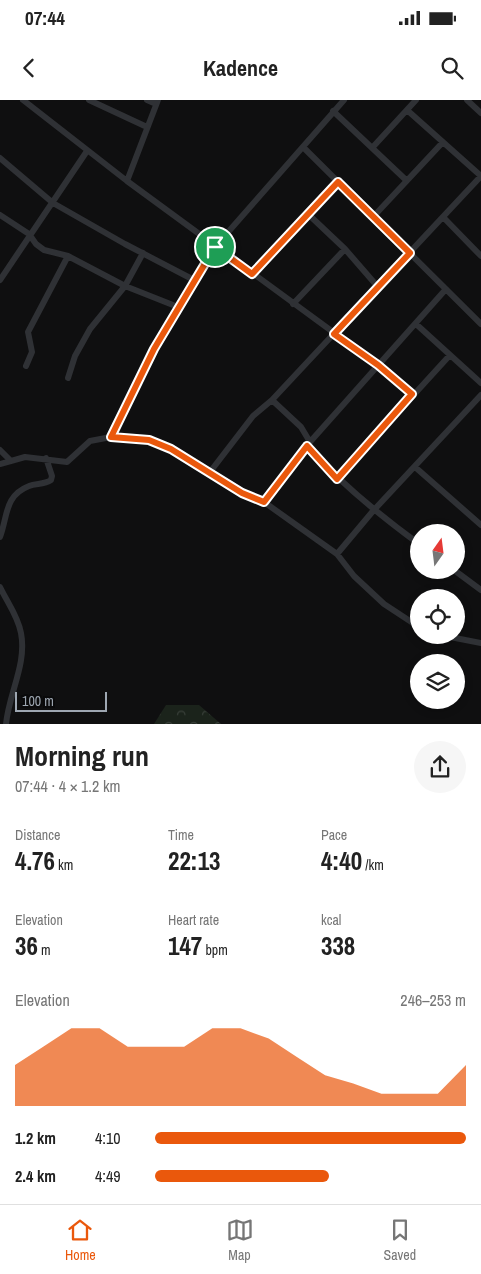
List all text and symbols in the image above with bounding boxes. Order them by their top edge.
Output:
text: 07:44 [25,5,65,31]
text: Kadence [203,53,278,83]
icon: back [15,54,43,82]
icon: search [438,54,466,82]
pin [194,226,236,268]
icon: arrive [201,233,229,261]
north arrow [410,524,465,579]
map controls [410,524,465,709]
button: locate [410,589,465,644]
button: layers [410,654,465,709]
scale bar [15,689,108,712]
text: 100 m [22,692,54,710]
text: Morning run [15,737,149,775]
button: share [414,741,466,793]
text: 07:44 · 4 × 1.2 km [15,775,120,797]
text: Distance [15,826,60,844]
text: Time [168,826,194,844]
text: Pace [321,826,347,844]
text: 4.76 [15,844,55,878]
text: 22:13 [168,844,220,878]
text: 4:40 [321,844,362,878]
text: km [55,856,73,874]
text: /km [362,856,384,874]
text: Elevation [15,911,63,929]
text: Heart rate [168,911,219,929]
text: kcal [321,911,341,929]
text: 36 [15,929,38,963]
text: 147 [168,929,202,963]
text: 338 [321,929,355,963]
text: m [38,941,51,959]
text: bpm [202,941,228,959]
text: Elevation [15,989,70,1011]
text: 246–253 m [400,989,466,1011]
text: 1.2 km [15,1127,56,1149]
text: 4:10 [95,1127,121,1149]
text: 2.4 km [15,1165,56,1187]
text: 4:49 [95,1165,121,1187]
tab: Home [65,1216,96,1264]
tab: Map [226,1216,254,1264]
tab: Saved [383,1216,416,1264]

